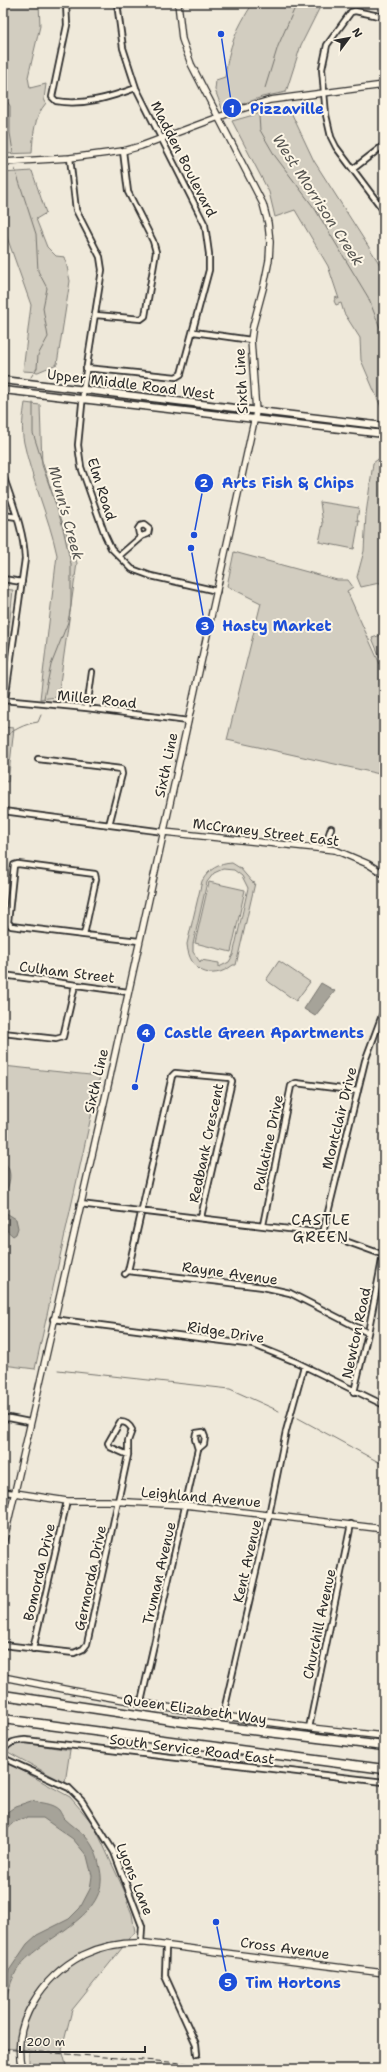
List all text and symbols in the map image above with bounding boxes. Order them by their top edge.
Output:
north arrow [329,18,369,58]
text: N [348,25,366,41]
callout: Pizzaville [222,95,332,122]
street label: Madden Boulevard [147,98,221,220]
text: Pizzaville [250,99,324,119]
text: 1 [229,101,235,117]
water label: West Morrison Creek [268,130,368,270]
street label: Sixth Line [230,347,252,414]
street label: Upper Middle Road West [46,365,216,403]
street label: Elm Road [83,455,121,523]
water label: Munn's Creek [44,464,88,563]
callout: Arts Fish & Chips [194,470,362,497]
text: Arts Fish & Chips [222,473,354,493]
text: 2 [200,475,209,491]
callout: Hasty Market [195,612,340,639]
text: Hasty Market [222,616,332,636]
text: 3 [201,618,209,634]
street label: Miller Road [56,686,138,712]
street label: Sixth Line [150,731,182,799]
street label: McCraney Street East [192,814,340,850]
street label: Culham Street [18,957,116,987]
callout: Castle Green Apartments [136,1019,372,1046]
text: Castle Green Apartments [164,1023,364,1043]
text: 4 [142,1025,151,1041]
street label: Sixth Line [80,1047,112,1115]
street label: Montclair Drive [318,1065,360,1171]
street label: Redbank Crescent [185,1082,227,1204]
street label: Pallatine Drive [249,1093,287,1193]
district label: CASTLE GREEN [291,1210,351,1247]
street label: Rayne Avenue [181,1257,279,1289]
street label: Newton Road [338,1286,374,1380]
street label: Ridge Drive [186,1317,266,1347]
street label: Leighland Avenue [140,1483,262,1511]
street label: Kent Avenue [229,1517,265,1604]
street label: Truman Avenue [138,1520,180,1626]
street label: Bomorda Drive [19,1521,59,1623]
street label: Germorda Drive [70,1524,110,1632]
street label: Churchill Avenue [299,1567,340,1681]
street label: Queen Elizabeth Way [122,1690,268,1728]
street label: South Service Road East [109,1730,275,1768]
street label: Lyons Lane [112,1840,158,1918]
street label: Cross Avenue [239,1933,331,1963]
callout: Tim Hortons [218,1969,349,1996]
text: Tim Hortons [245,1973,341,1993]
text: 5 [224,1975,232,1991]
scale bar [20,2028,145,2054]
text: 200 m [26,2034,65,2050]

